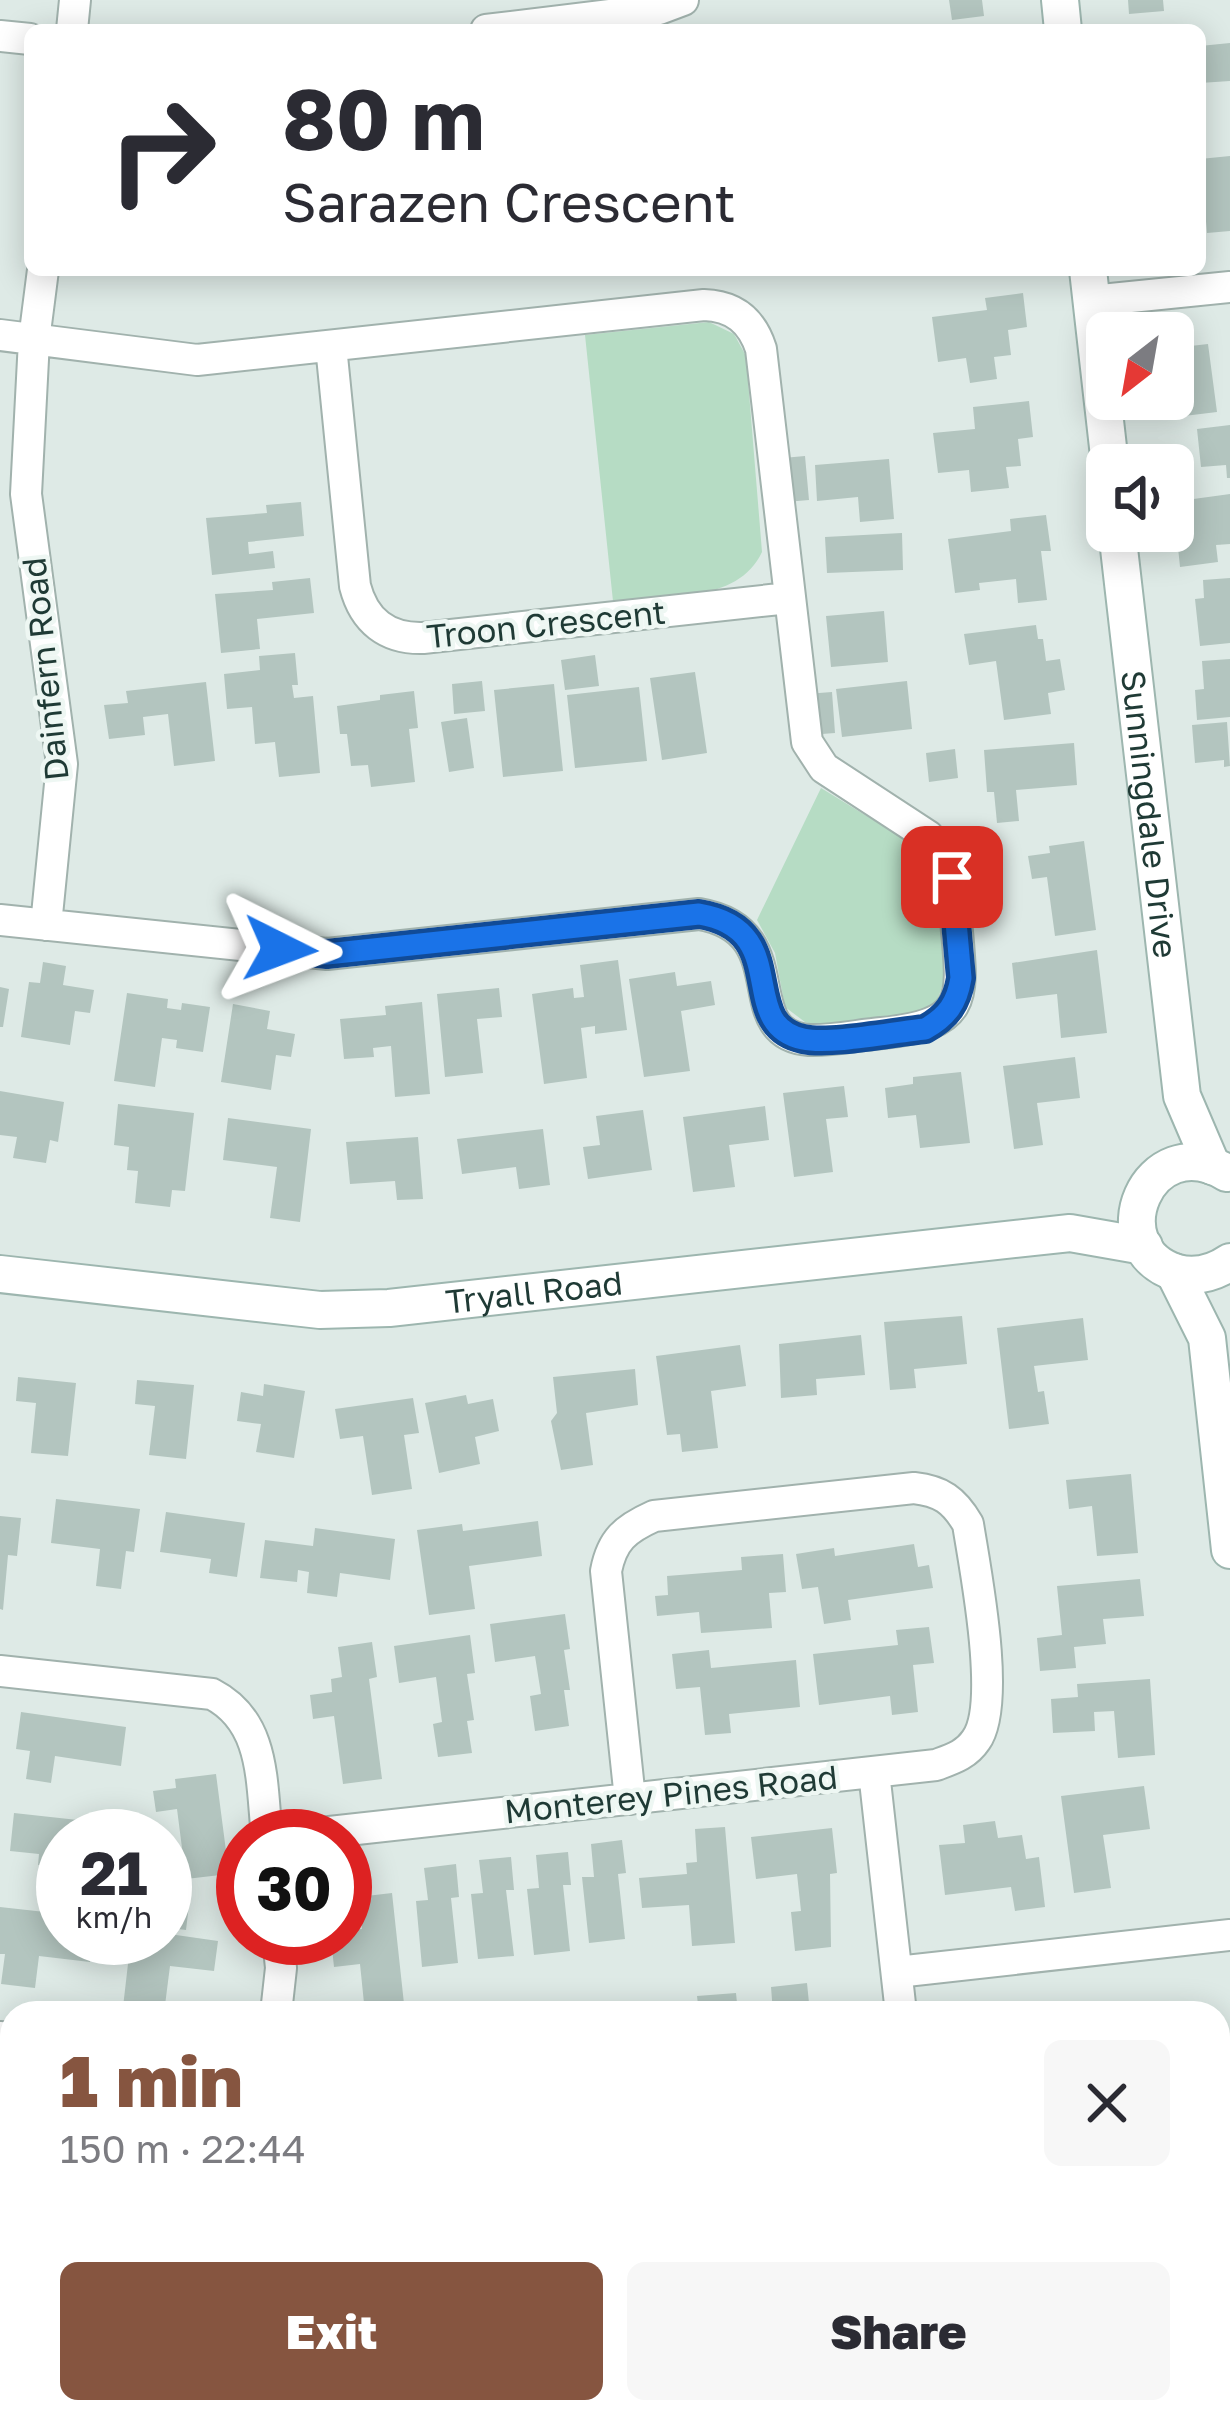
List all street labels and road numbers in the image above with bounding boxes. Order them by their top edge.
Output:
street label: Dainfern Road [13,556,76,782]
street label: Troon Crescent [425,592,667,655]
street label: Sunningdale Drive [1114,668,1186,960]
street label: Tryall Road [444,1262,625,1321]
street label: Monterey Pines Road [502,1757,839,1830]

